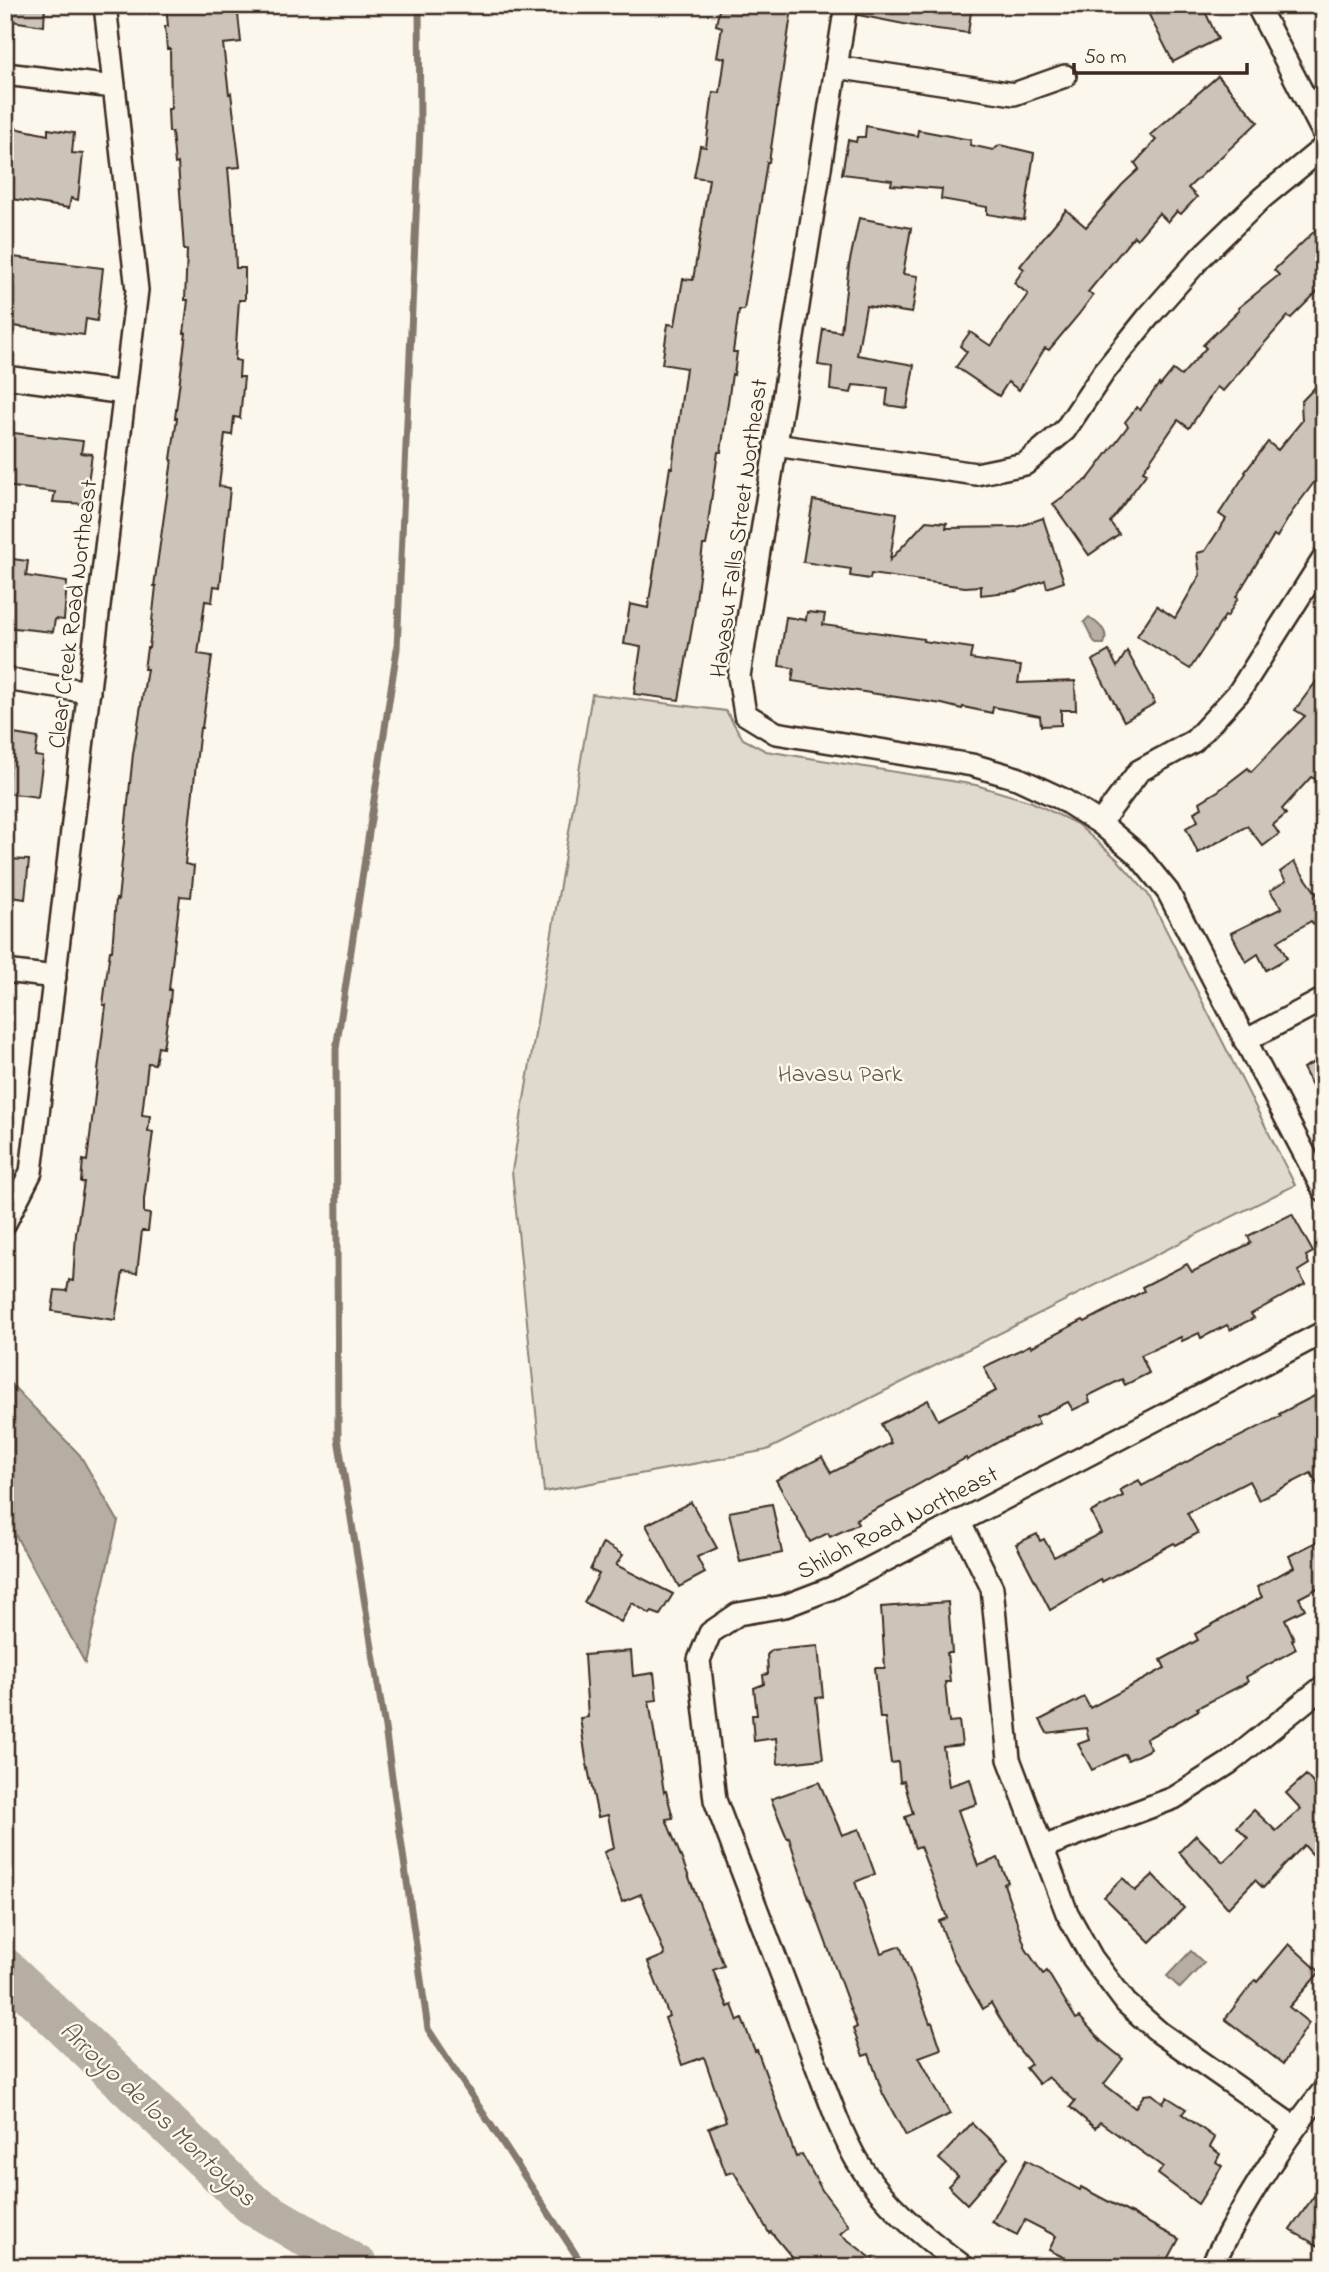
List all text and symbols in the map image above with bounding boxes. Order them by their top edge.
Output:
scale bar [1074,32,1247,76]
text: 50 m [1084,43,1127,73]
street label: Havasu Falls Street Northeast [702,376,779,680]
street label: Clear Creek Road Northeast [41,478,108,751]
park label: Havasu Park [778,1058,903,1093]
street label: Shiloh Road Northeast [791,1458,1005,1590]
water label: Arroyo de los Montoyas [50,2014,265,2217]

